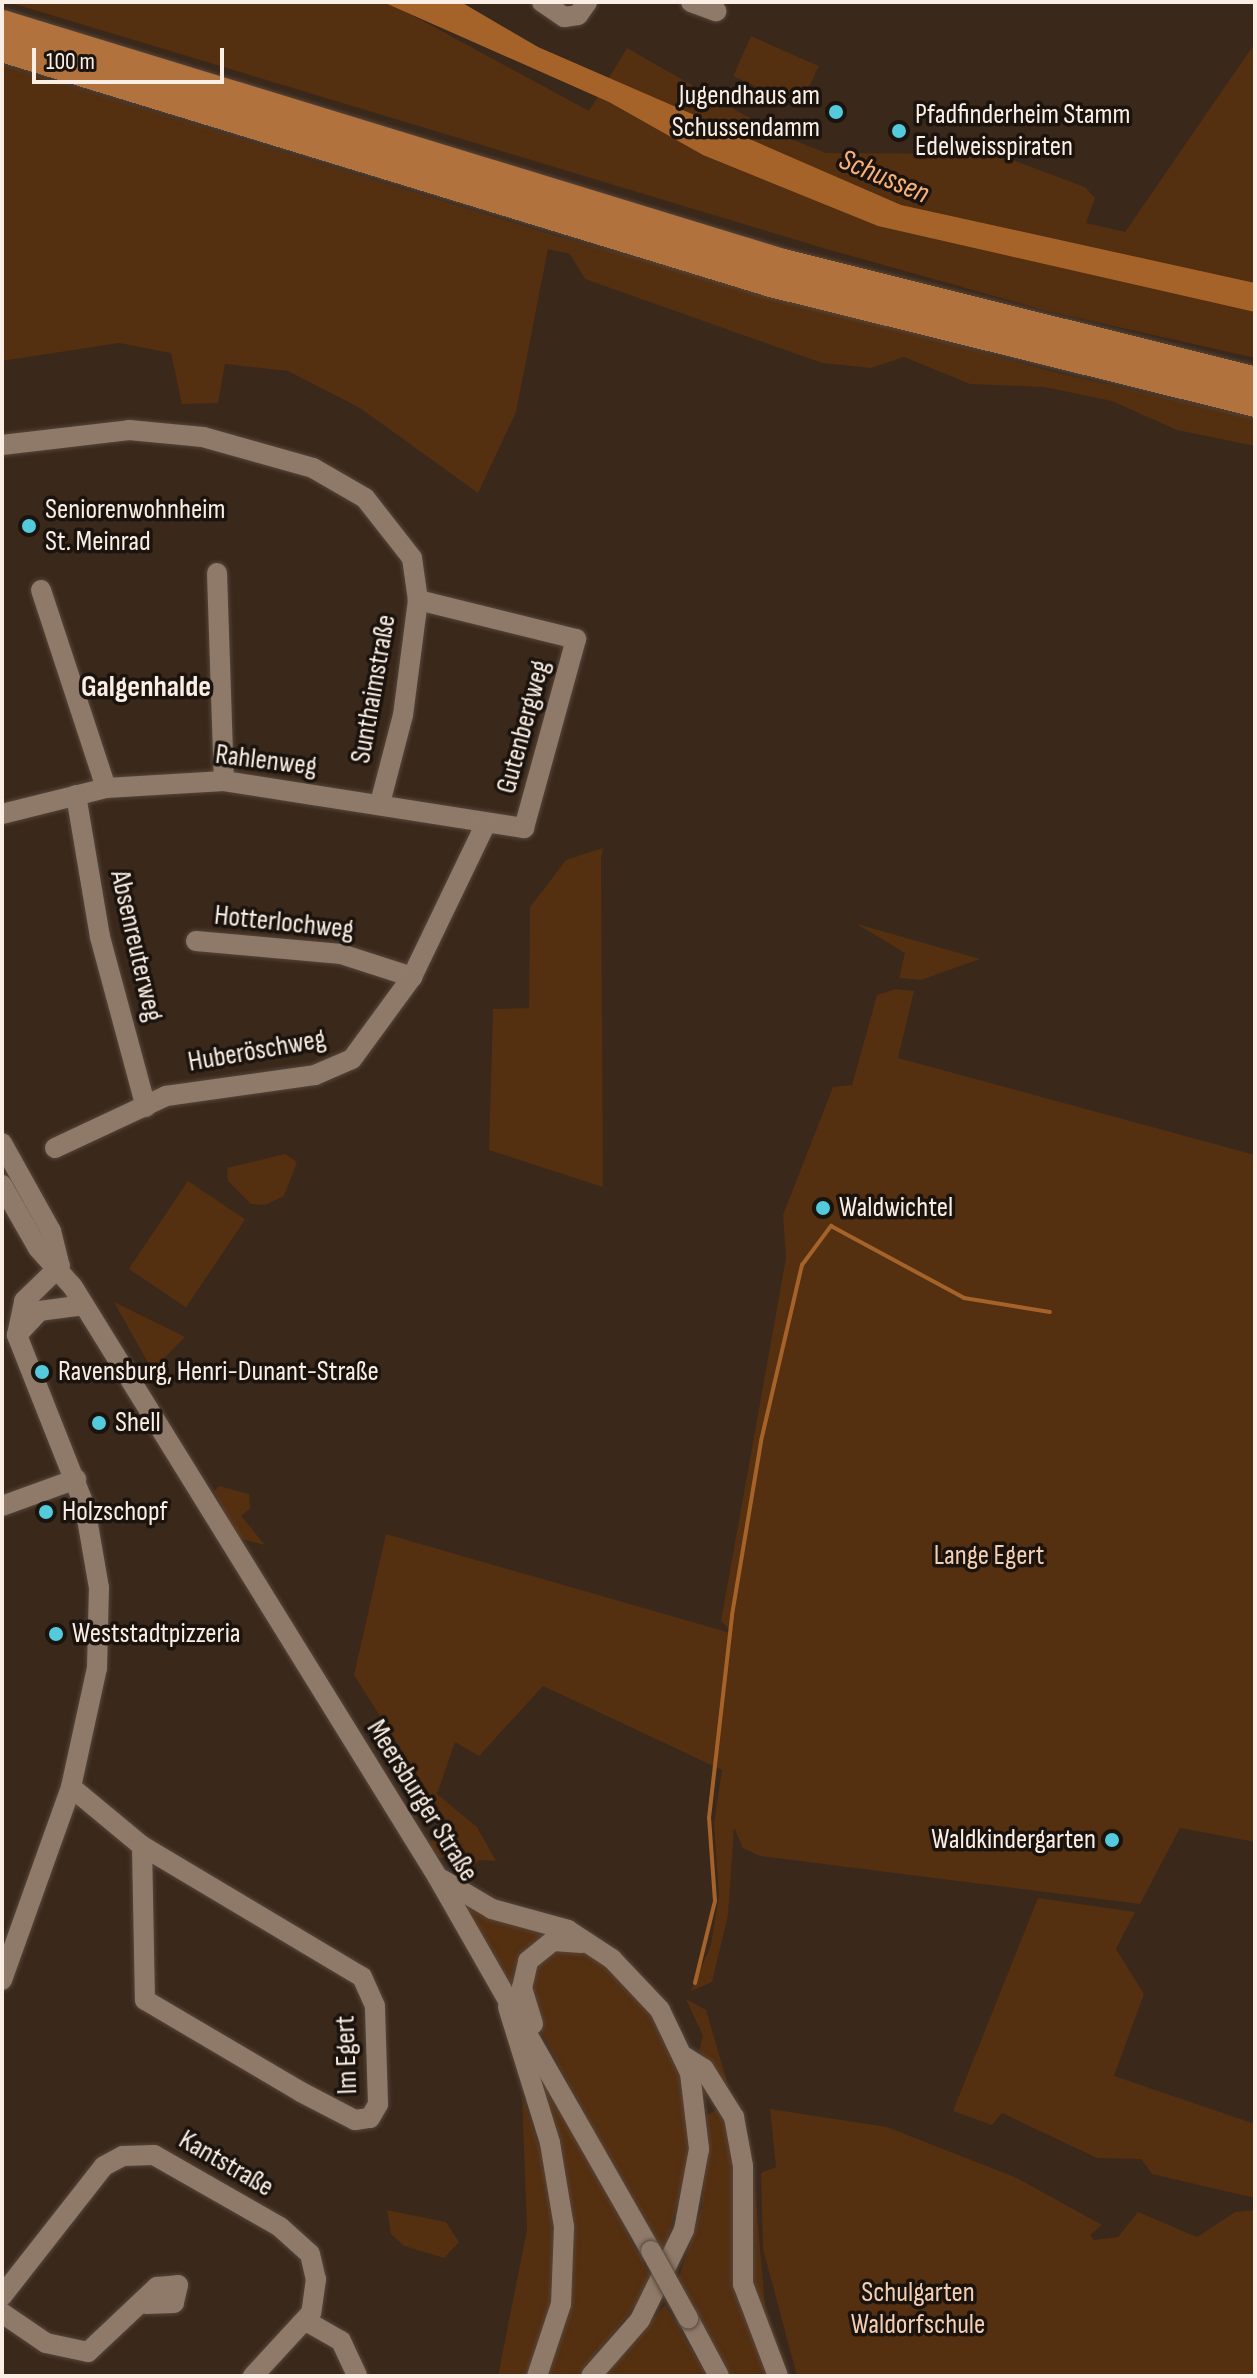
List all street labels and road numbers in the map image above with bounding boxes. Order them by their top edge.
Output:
street label: Sunthaimstraße [344,612,404,766]
street label: Gutenbergweg [490,657,558,797]
street label: Rahlenweg [213,738,319,784]
street label: Absenreuterweg [102,867,170,1025]
street label: Hotterlochweg [213,899,355,947]
street label: Huberöschweg [186,1022,328,1080]
street label: Meersburger Straße [359,1714,485,1888]
street label: Im Egert [329,2015,365,2095]
street label: Kantstraße [173,2124,279,2204]

